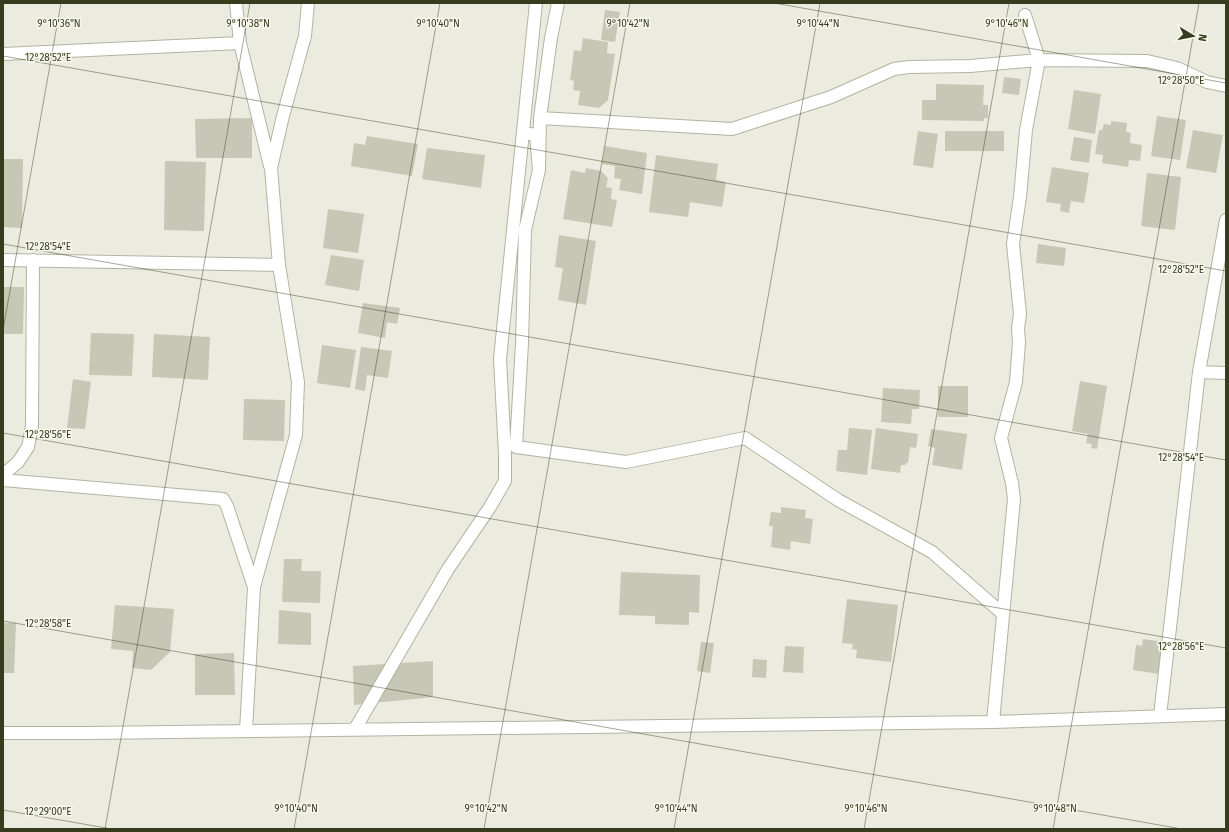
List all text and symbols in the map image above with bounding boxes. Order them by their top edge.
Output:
north arrow [1173,16,1213,56]
text: 9°10'36"N [37,18,81,30]
text: 9°10'38"N [226,18,270,30]
text: 9°10'40"N [416,18,460,30]
text: 9°10'42"N [607,18,649,30]
text: 9°10'44"N [796,18,840,30]
text: 9°10'46"N [985,18,1029,30]
text: N [1195,33,1209,42]
text: 12°28'52"E [25,52,71,64]
text: 12°28'50"E [1158,75,1204,87]
text: 12°28'54"E [25,241,71,253]
text: 12°28'52"E [1158,264,1204,276]
text: 12°28'56"E [25,429,71,441]
text: 12°28'54"E [1158,452,1204,464]
text: 12°28'58"E [25,618,71,630]
text: 12°28'56"E [1158,641,1204,653]
text: 9°10'40"N [274,803,318,815]
text: 9°10'42"N [465,803,507,815]
text: 9°10'44"N [654,803,698,815]
text: 9°10'46"N [844,803,888,815]
text: 9°10'48"N [1033,803,1077,815]
text: 12°29'00"E [24,806,72,818]

